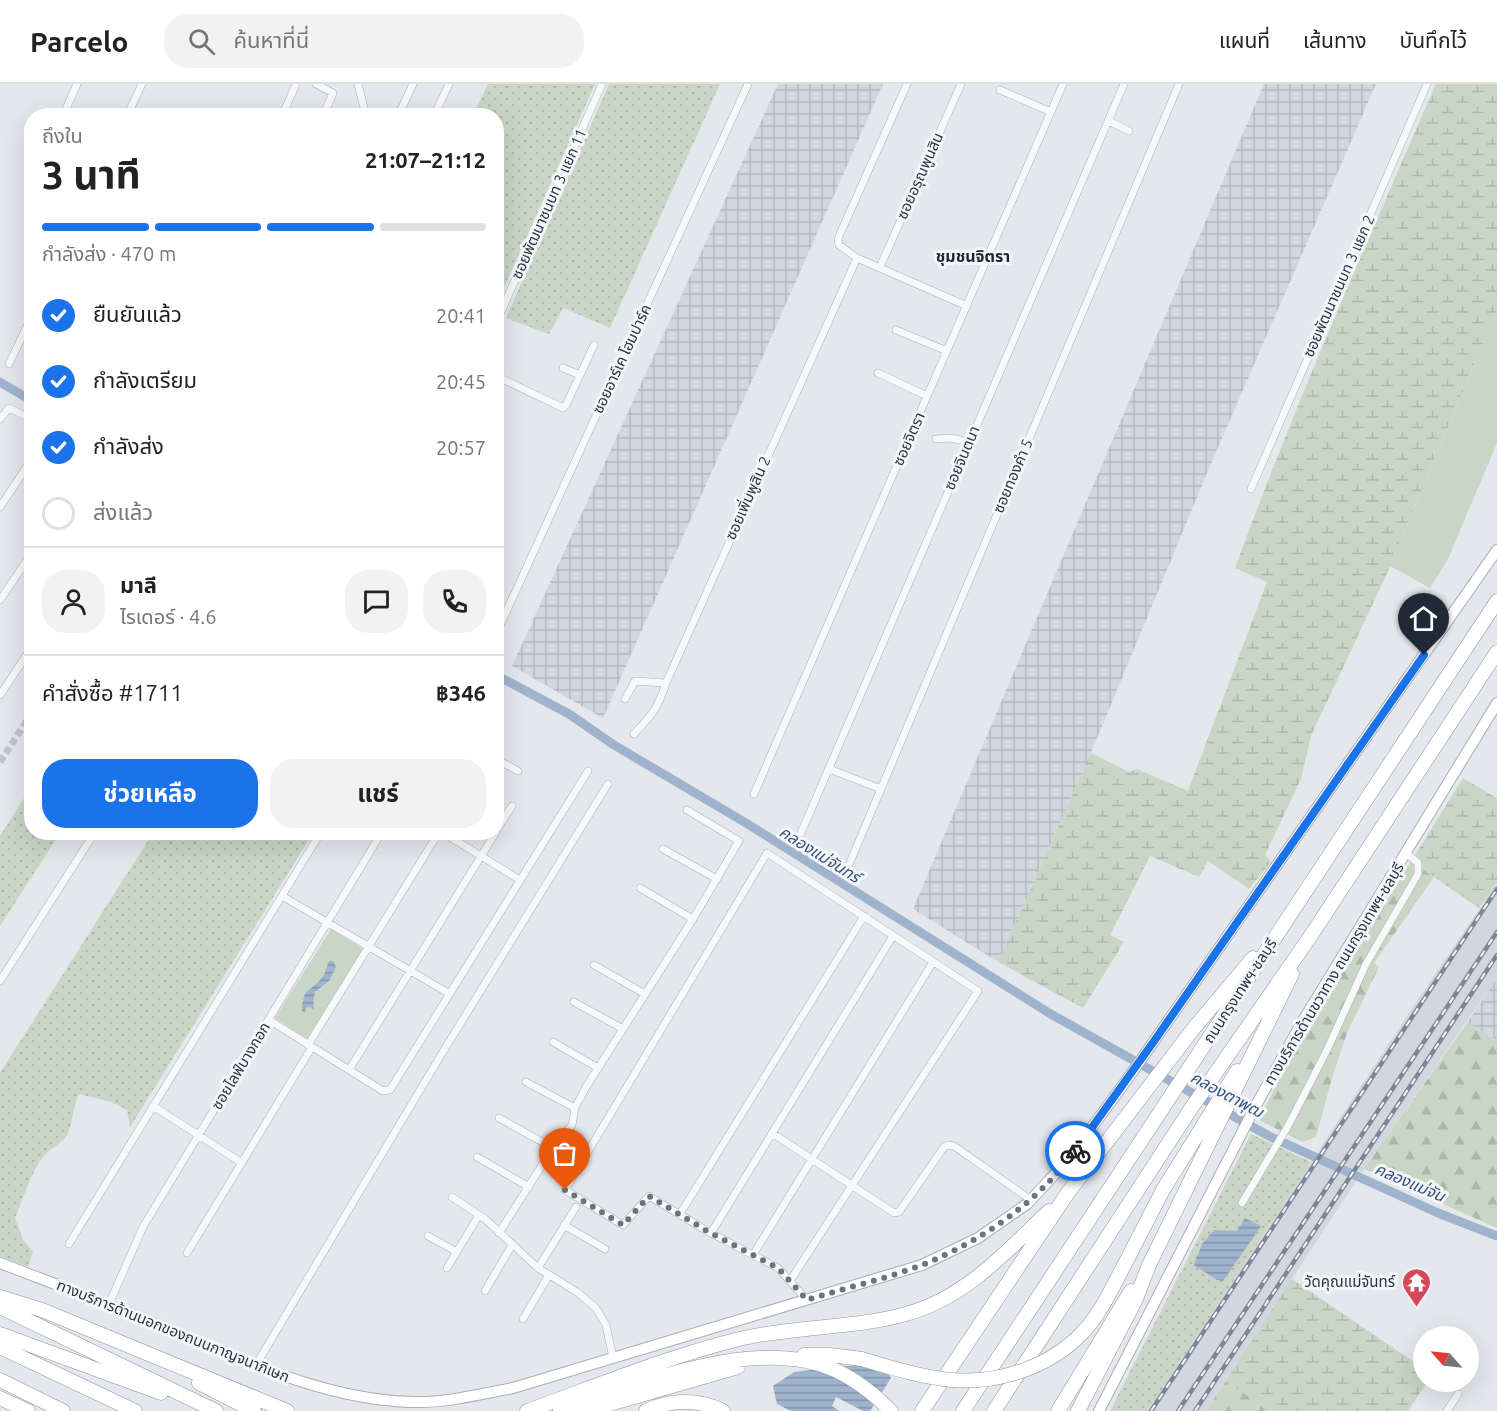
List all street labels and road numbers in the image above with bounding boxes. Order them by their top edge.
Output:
street label: ซอยพัฒนาชนบท 3 แยก 11 [508,126,589,281]
street label: ซอยอรุณพูนสิน [893,130,947,222]
street label: ซอยพัฒนาชนบท 3 แยก 2 [1299,212,1378,360]
street label: ซอยอาร์เค โฮมปาร์ค [589,301,654,416]
street label: ซอยจิตรา [889,409,928,468]
street label: ซอยจินตนา [940,423,983,492]
street label: ซอยทองคำ 5 [989,436,1036,515]
street label: ซอยเพิ่มพูสิน 2 [721,453,774,543]
street label: ทางบริการด้านขวาทาง ถนนกรุงเทพฯ-ชลบุรี [1260,860,1408,1088]
street label: ถนนกรุงเทพฯ-ชลบุรี [1199,935,1281,1047]
street label: ซอยไลฟ์บางกอก [208,1019,273,1113]
street label: ทางบริการด้านนอกของถนนกาญจนาภิเษก [54,1276,292,1385]

